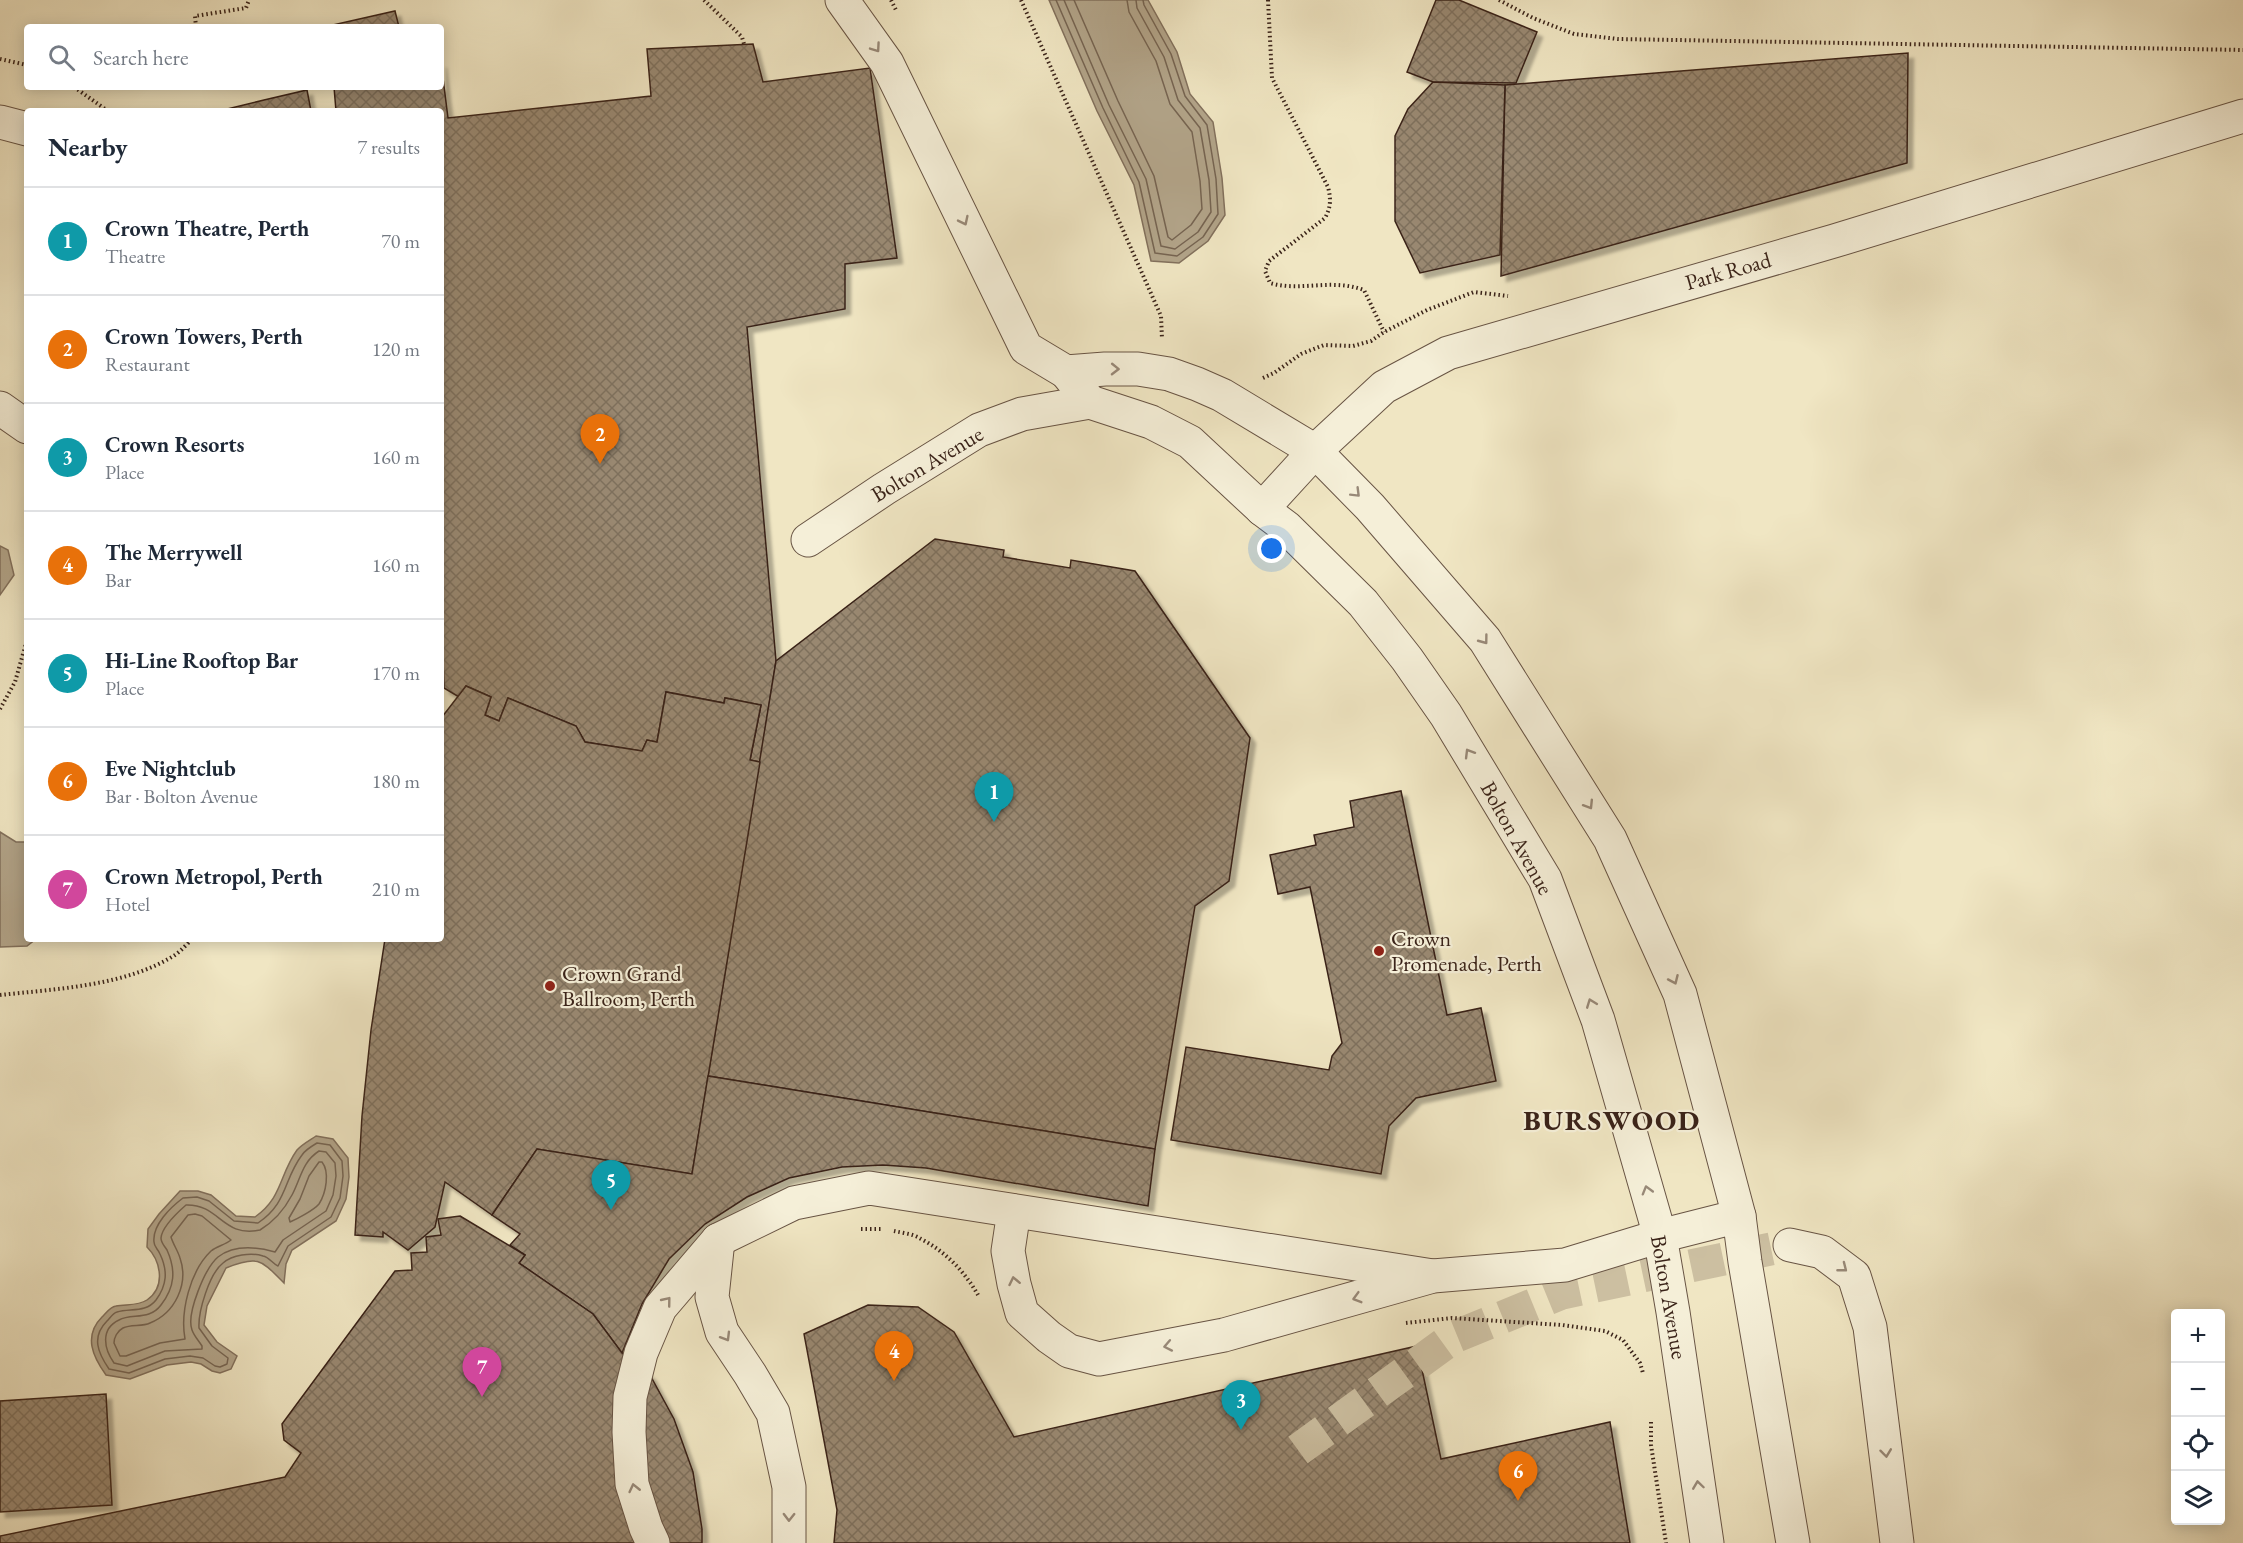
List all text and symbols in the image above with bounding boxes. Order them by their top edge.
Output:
search box [24,24,444,90]
icon: search [45,41,78,74]
one-way arrow [869,41,880,52]
text: Search here [93,43,188,72]
text: Nearby [48,130,128,164]
text: 7 results [357,134,420,160]
text: Crown Theatre, Perth [105,214,309,243]
one-way arrow [957,215,969,226]
text: 1 [62,228,73,254]
text: 70 m [381,228,420,254]
text: Theatre [105,243,165,269]
street label: Park Road [1682,245,1775,297]
text: Crown Towers, Perth [105,322,303,351]
text: 2 [62,336,73,362]
text: 120 m [372,336,420,362]
text: Restaurant [105,351,190,377]
one-way arrow [1111,363,1120,375]
pin: 2 [580,414,620,464]
street label: Bolton Avenue [866,419,989,509]
text: Crown Resorts [105,430,245,459]
text: 3 [62,444,73,470]
text: 160 m [372,444,420,470]
text: Place [105,459,144,485]
one-way arrow [1349,485,1360,496]
your location [1257,534,1286,563]
text: The Merrywell [105,538,243,567]
text: 4 [62,552,73,578]
text: 160 m [372,552,420,578]
text: Bar [105,567,131,593]
one-way arrow [1477,633,1488,644]
text: Hi-Line Rooftop Bar [105,646,298,675]
text: 5 [62,660,73,686]
text: 170 m [372,660,420,686]
text: Place [105,675,144,701]
one-way arrow [1465,749,1477,759]
text: Eve Nightclub [105,754,236,783]
text: 6 [62,768,73,794]
text: 180 m [372,768,420,794]
pin: 1 [974,772,1014,822]
street label: Bolton Avenue [1474,776,1560,900]
text: Bar · Bolton Avenue [105,783,258,809]
one-way arrow [1581,798,1592,809]
text: Crown Metropol, Perth [105,862,323,891]
text: 7 [62,876,73,902]
text: 210 m [372,876,420,902]
text: Hotel [105,891,150,917]
place label: Crown Promenade, Perth [1391,924,1542,978]
marker: Crown Promenade, Perth [1372,944,1386,958]
place label: Crown Grand Ballroom, Perth [562,959,695,1013]
one-way arrow [1667,973,1679,984]
marker: Crown Grand Ballroom, Perth [543,979,557,993]
one-way arrow [1586,998,1598,1009]
district label: BURSWOOD [1523,1102,1701,1138]
pin: 5 [592,1160,630,1210]
one-way arrow [1642,1185,1654,1196]
street label: Bolton Avenue [1644,1233,1694,1362]
one-way arrow [1836,1260,1847,1271]
one-way arrow [1008,1276,1021,1286]
one-way arrow [1352,1291,1362,1303]
one-way arrow [659,1297,670,1308]
map controls [2171,1309,2225,1525]
button: + [2171,1309,2225,1363]
one-way arrow [719,1331,730,1341]
pin: 4 [874,1332,914,1381]
one-way arrow [1163,1339,1173,1352]
pin: 7 [462,1348,502,1397]
button: − [2171,1363,2225,1417]
pin: 3 [1222,1380,1260,1430]
button: locate [2171,1417,2225,1471]
one-way arrow [1879,1449,1891,1458]
pin: 6 [1498,1452,1538,1501]
button: layers [2171,1471,2225,1525]
one-way arrow [1693,1480,1705,1490]
one-way arrow [629,1483,642,1493]
one-way arrow [783,1512,795,1521]

